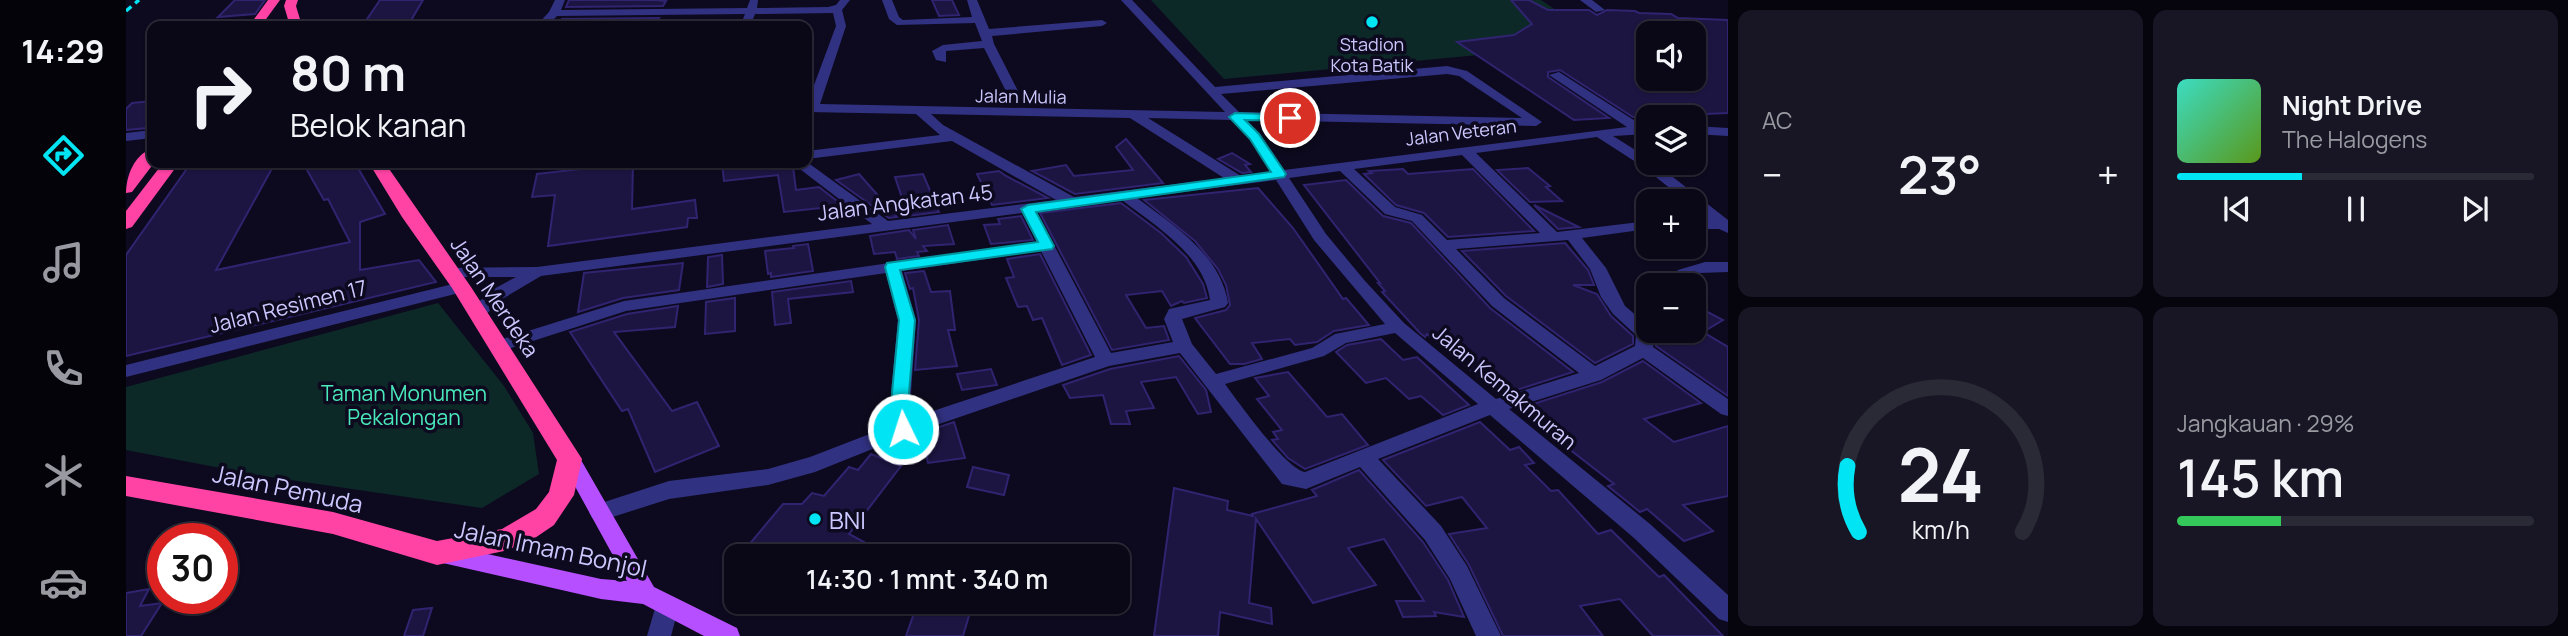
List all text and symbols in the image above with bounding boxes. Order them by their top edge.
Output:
marker: Stadion Kota Batik [1364,14,1380,30]
map controls [1636,21,1706,343]
button: sound [1636,21,1706,91]
text: 14:29 [21,29,105,73]
place label: Stadion Kota Batik [1331,32,1414,77]
text: 80 m [290,39,406,106]
icon: right [175,49,266,140]
street label: Jalan Mulia [975,83,1067,109]
text: Night Drive [2282,87,2422,123]
pin [1260,88,1320,148]
icon: arrive [1271,99,1309,137]
text: Belok kanan [290,103,466,147]
text: AC [1762,104,1793,136]
button: layers [1636,105,1706,175]
street label: Jalan Veteran [1404,113,1518,151]
text: The Halogens [2282,123,2427,155]
icon: directions [39,131,88,180]
text: 23° [1898,139,1982,210]
text: − [1762,148,1783,200]
text: + [2097,148,2119,200]
street label: Jalan Angkatan 45 [816,177,994,227]
button: + [1636,189,1706,259]
icon: previous [2218,190,2256,228]
icon: pause [2337,190,2375,228]
icon: next [2456,190,2494,228]
street label: Jalan Merdeka [445,232,545,362]
icon: music [39,238,88,287]
street label: Jalan Resimen 17 [206,273,370,339]
button: − [1636,273,1706,343]
street label: Jalan Kemakmuran [1427,319,1583,455]
icon: phone [39,344,88,393]
park label: Taman Monumen Pekalongan [321,379,487,431]
position arrow [866,392,940,466]
text: Jangkauan · 29% [2177,407,2355,439]
text: 24 [1897,425,1984,525]
text: 145 km [2177,442,2344,513]
icon: climate [39,451,88,500]
street label: Jalan Pemuda [210,456,366,520]
place label: BNI [829,503,866,536]
street label: Jalan Imam Bonjol [452,511,650,585]
marker: BNI [807,511,823,527]
text: km/h [1911,512,1970,547]
speed limit sign: 30 [147,523,238,614]
icon: car [39,558,88,607]
text: 14:30 · 1 mnt · 340 m [806,561,1048,597]

